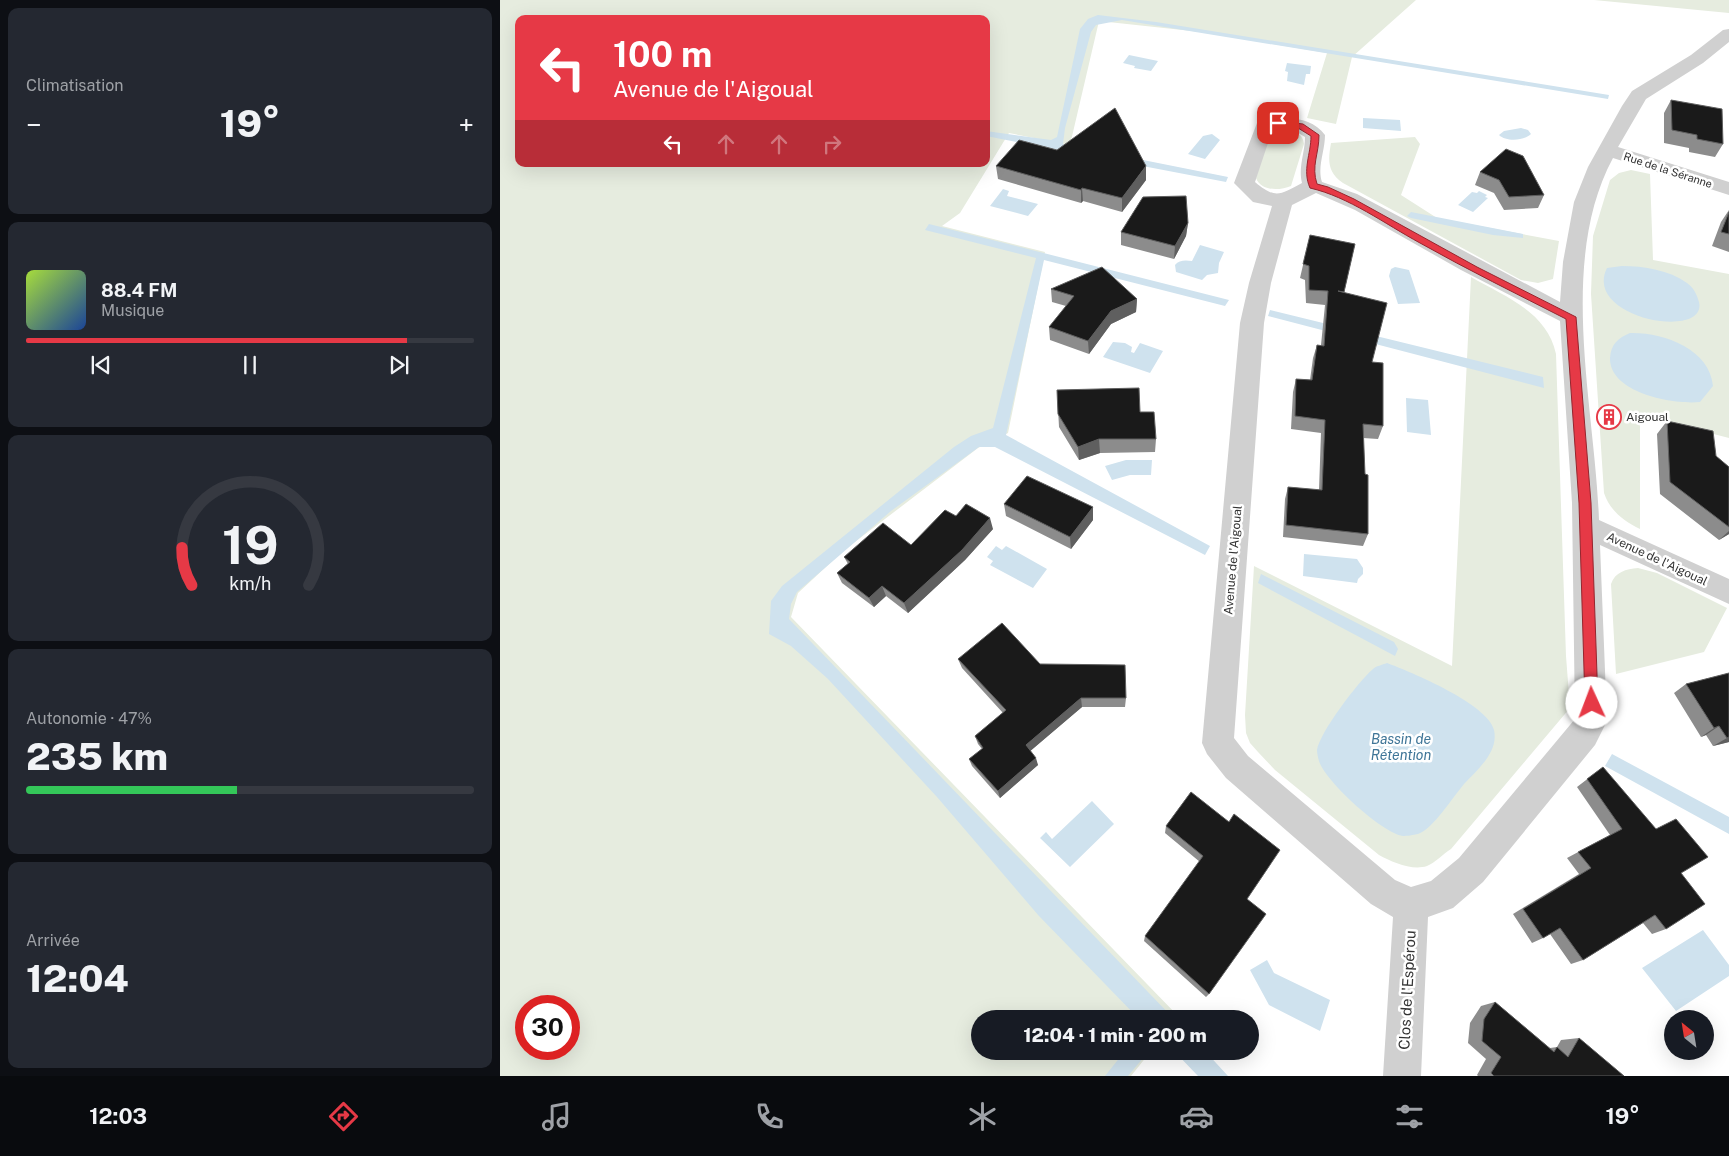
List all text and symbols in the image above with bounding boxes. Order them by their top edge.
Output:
text: 100 m [613,34,712,75]
icon: left [530,35,595,100]
text: Climatisation [26,76,123,95]
text: Avenue de l'Aigoual [613,76,814,102]
text: 19° [220,101,280,146]
pin [1257,102,1299,144]
text: − [26,108,42,141]
text: + [458,108,474,141]
icon: arrive [1264,109,1292,137]
icon: left [659,130,687,158]
icon: ahead [712,130,740,158]
icon: ahead [765,130,793,158]
icon: right [818,130,846,158]
street label: Rue de la Séranne [1622,150,1714,190]
text: 88.4 FM [101,279,177,301]
text: Musique [101,301,164,320]
icon: previous [87,351,115,379]
icon: pause [236,351,264,379]
icon: next [385,351,413,379]
building icon: Aigoual [1596,404,1622,430]
place label: Aigoual [1626,410,1669,424]
street label: Avenue de l'Aigoual [1221,504,1245,615]
text: 19 [222,515,278,576]
street label: Avenue de l'Aigoual [1604,530,1710,589]
text: km/h [229,573,271,594]
position arrow [1565,676,1617,728]
text: Autonomie · 47% [26,709,152,728]
water label: Bassin de Rétention [1371,731,1431,763]
text: 235 km [26,734,168,779]
street label: Clos de l'Espérou [1395,930,1419,1050]
text: Arrivée [26,931,80,950]
text: 12:04 [26,956,129,1001]
speed limit sign: 30 [515,995,580,1060]
north arrow [1664,1010,1714,1060]
map controls [1664,1010,1714,1060]
text: 12:04 · 1 min · 200 m [1023,1024,1207,1046]
icon: directions [326,1099,361,1134]
icon: music [539,1099,574,1134]
icon: phone [752,1099,787,1134]
icon: climate [965,1099,1000,1134]
icon: car [1179,1099,1214,1134]
icon: filters [1392,1099,1427,1134]
text: 12:03 [89,1103,147,1129]
text: 19° [1605,1103,1640,1129]

